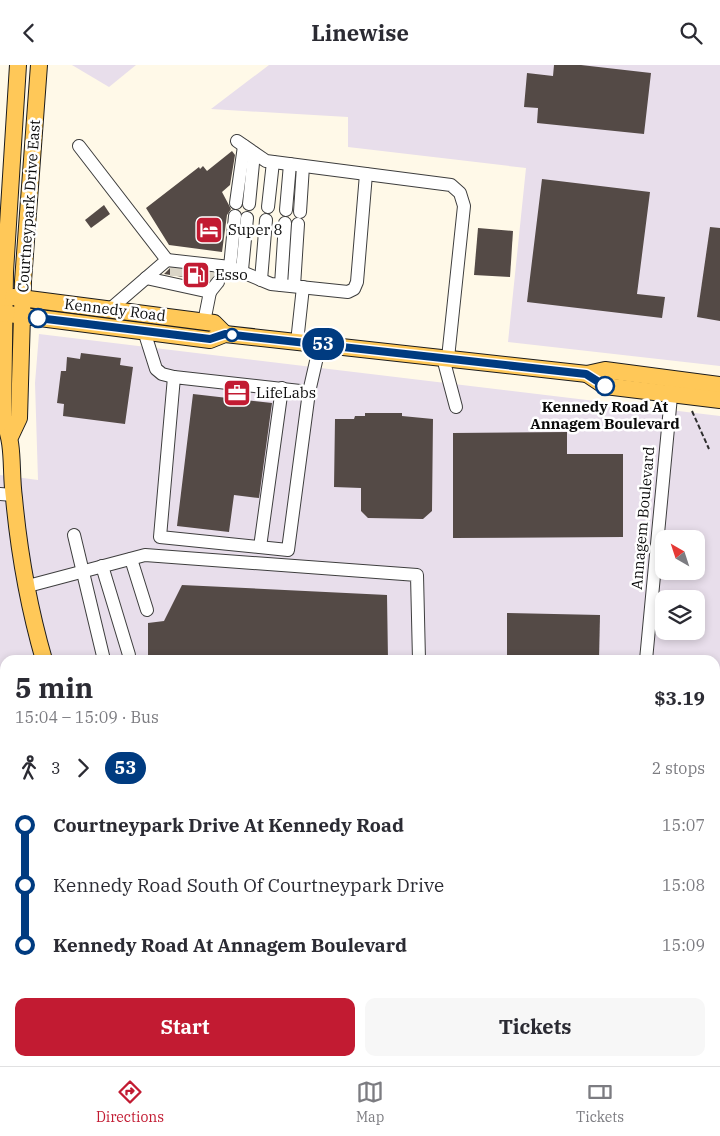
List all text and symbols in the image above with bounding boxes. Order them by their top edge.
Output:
text: Linewise [311,18,409,47]
icon: back [15,19,43,47]
icon: search [677,19,705,47]
street label: Courtneypark Drive East [13,119,44,293]
hotel icon: Super 8 [194,215,224,245]
place label: Super 8 [228,220,283,239]
fuel station icon: Esso [181,260,211,290]
place label: Esso [215,265,248,284]
street label: Kennedy Road [63,294,167,325]
unlabelled marker [28,308,48,328]
unlabelled marker [225,328,239,342]
line badge: 53 [300,328,346,360]
text: 53 [312,332,334,355]
marker: Kennedy Road At Annagem Boulevard [595,376,615,396]
office icon: LifeLabs [222,378,252,408]
place label: LifeLabs [256,383,316,402]
place label: Kennedy Road At Annagem Boulevard [530,397,680,433]
street label: Annagem Boulevard [627,446,658,590]
north arrow [655,530,705,580]
map controls [655,530,705,640]
button: layers [655,590,705,640]
text: 5 min [15,669,93,706]
text: $3.19 [654,686,705,710]
text: 15:04 – 15:09 · Bus [15,707,159,727]
icon: walk [15,754,43,782]
icon: forward [69,754,97,782]
text: 53 [115,756,136,779]
text: 3 [51,758,61,778]
text: 2 stops [652,758,705,778]
text: Courtneypark Drive At Kennedy Road [53,813,404,837]
text: 15:07 [662,815,705,835]
text: Kennedy Road South Of Courtneypark Drive [53,873,444,897]
text: 15:08 [662,875,705,895]
text: Kennedy Road At Annagem Boulevard [53,933,407,957]
text: 15:09 [662,935,705,955]
button: Start [15,998,355,1056]
button: Tickets [365,998,705,1056]
tab: Directions [96,1078,164,1126]
tab: Map [356,1078,384,1126]
tab: Tickets [576,1078,624,1126]

